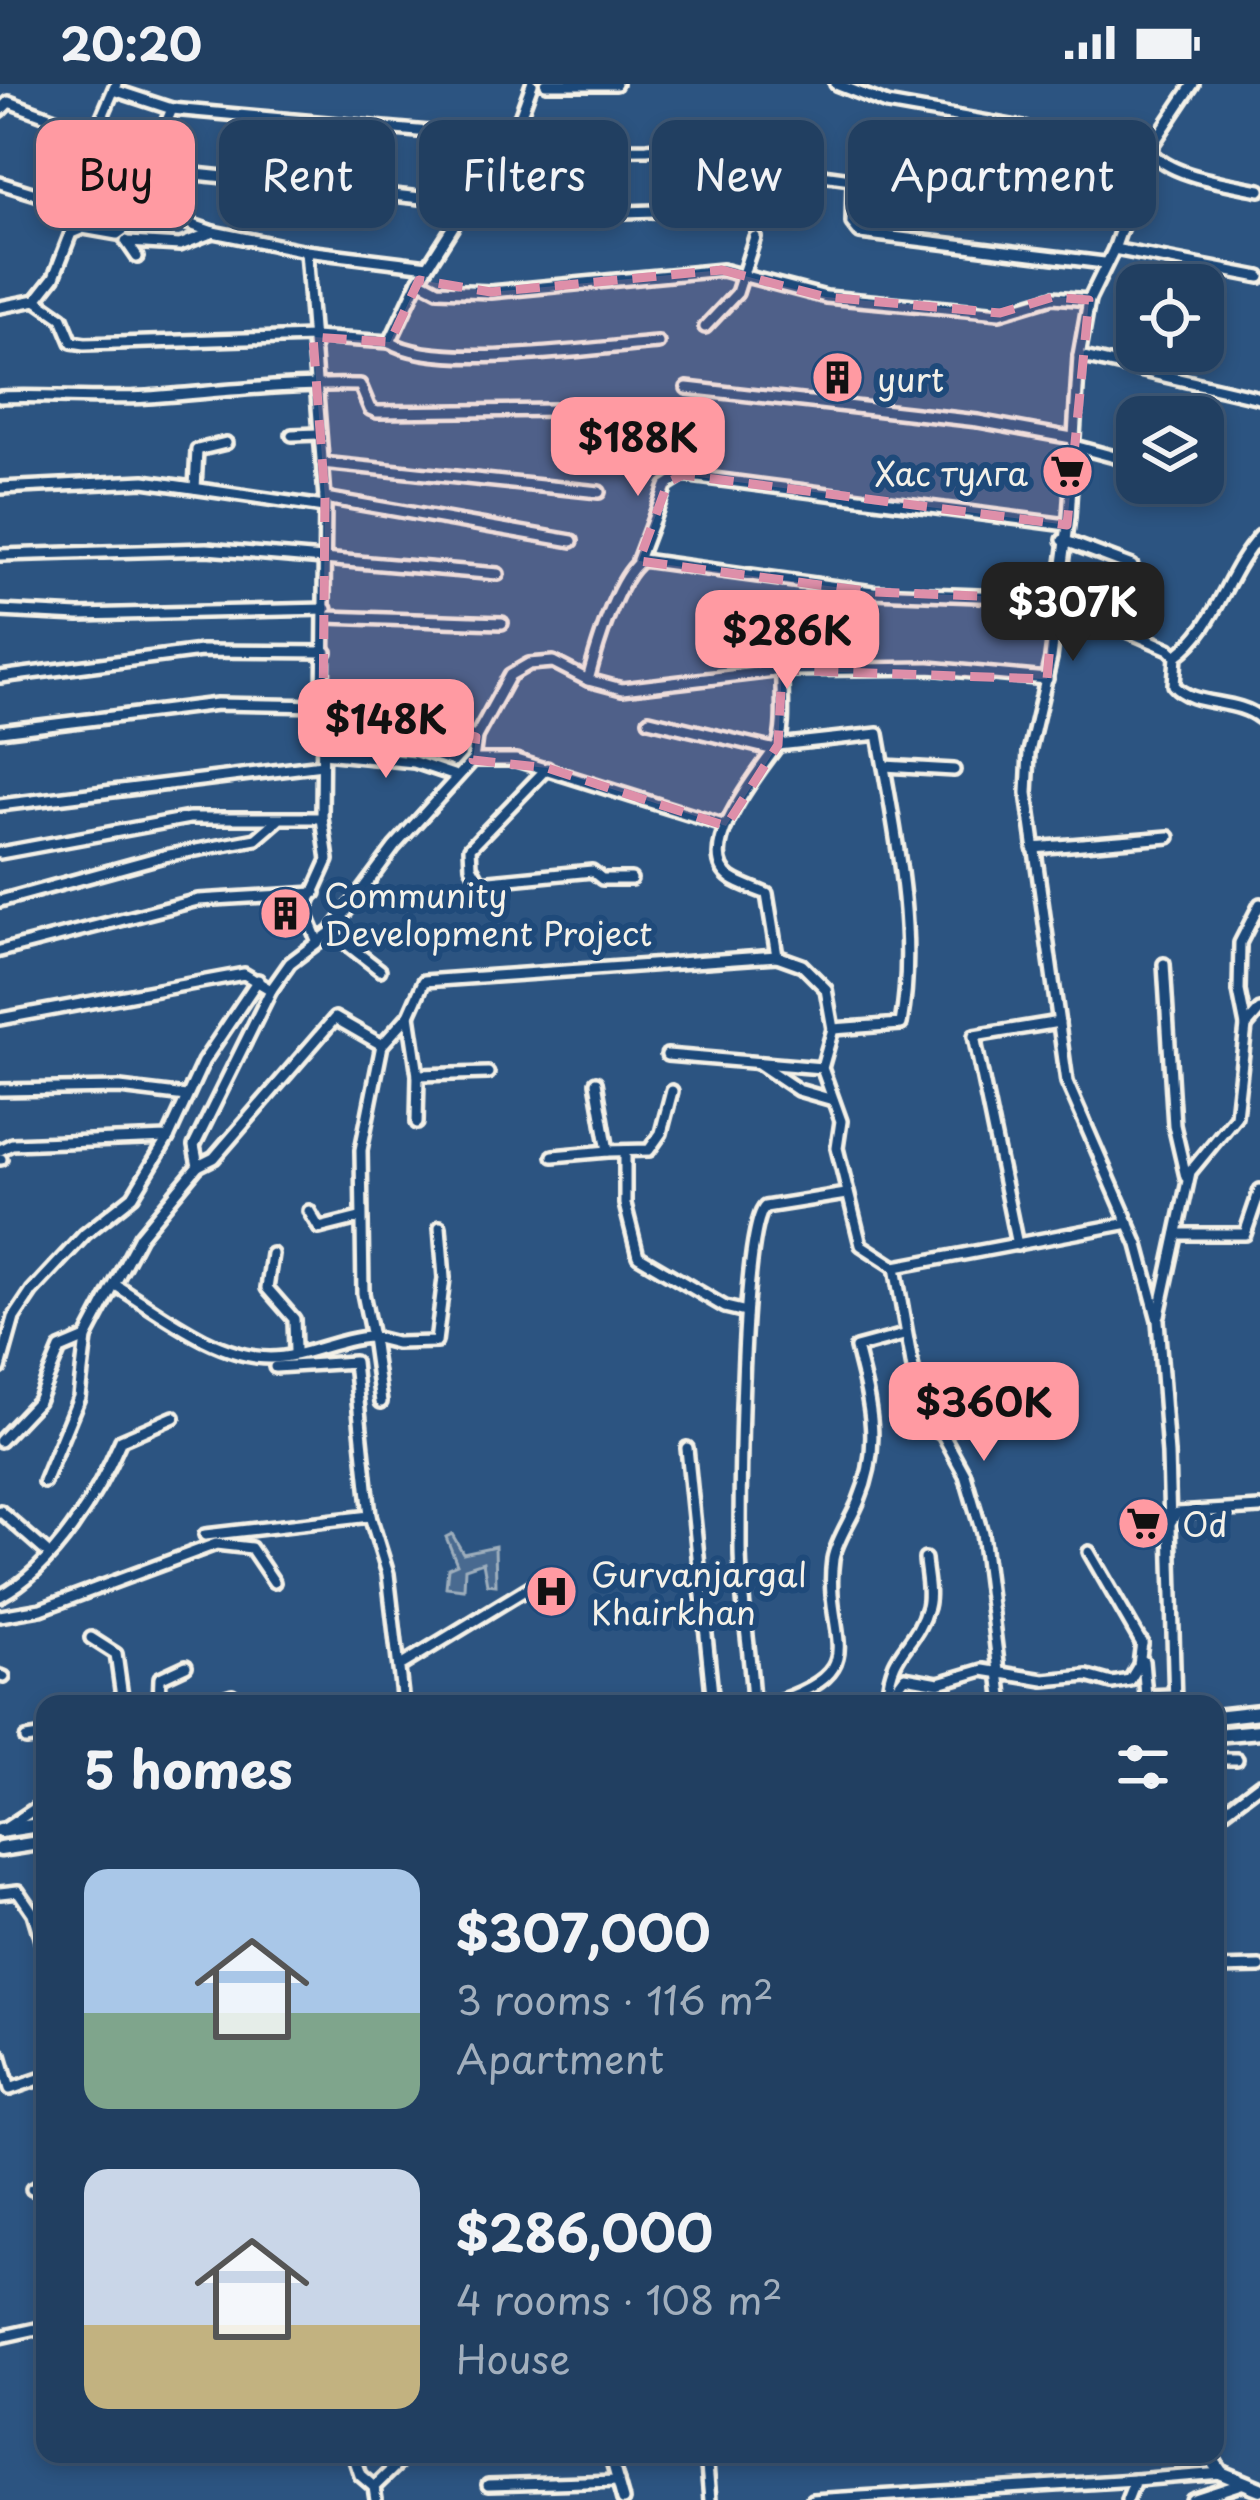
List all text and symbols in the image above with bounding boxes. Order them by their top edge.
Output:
text: 20:20 [60,8,202,76]
chip: Buy [36,120,195,228]
chip: Rent [219,120,395,228]
chip: Filters [419,120,628,228]
chip: New [652,120,824,228]
chip: Apartment [848,120,1156,228]
map controls [1116,264,1224,504]
button: locate [1116,264,1224,372]
building icon: yurt [810,350,866,406]
place label: yurt [877,353,944,403]
button: layers [1116,396,1224,504]
pin: $188K [554,397,722,499]
text: $188K [578,406,698,465]
supermarket icon: Хас тулга [1039,444,1095,500]
place label: Хас тулга [875,447,1028,497]
pin: $307K [989,562,1157,664]
text: $307K [1008,571,1138,630]
pin: $286K [703,590,871,692]
text: $286K [722,599,852,658]
pin: $148K [302,679,470,781]
text: $148K [325,688,447,747]
place label: Community Development Project [324,869,652,957]
building icon: Community Development Project [257,885,313,941]
pin: $360K [900,1362,1068,1464]
text: $360K [916,1371,1052,1430]
supermarket icon: Od [1115,1495,1171,1551]
place label: Od [1182,1498,1228,1548]
place label: Gurvanjargal Khairkhan [591,1548,807,1636]
hospital icon: Gurvanjargal Khairkhan [524,1564,580,1620]
text: 5 homes [84,1729,293,1806]
icon: filters [1110,1734,1176,1800]
text: $307,000 [456,1892,711,1969]
icon: home [180,1917,324,2061]
text: 3 rooms · 116 m² [456,1969,774,2028]
text: Apartment [456,2028,664,2087]
text: $286,000 [456,2192,713,2269]
icon: home [180,2217,324,2361]
text: 4 rooms · 108 m² [456,2269,783,2328]
text: House [456,2328,570,2387]

